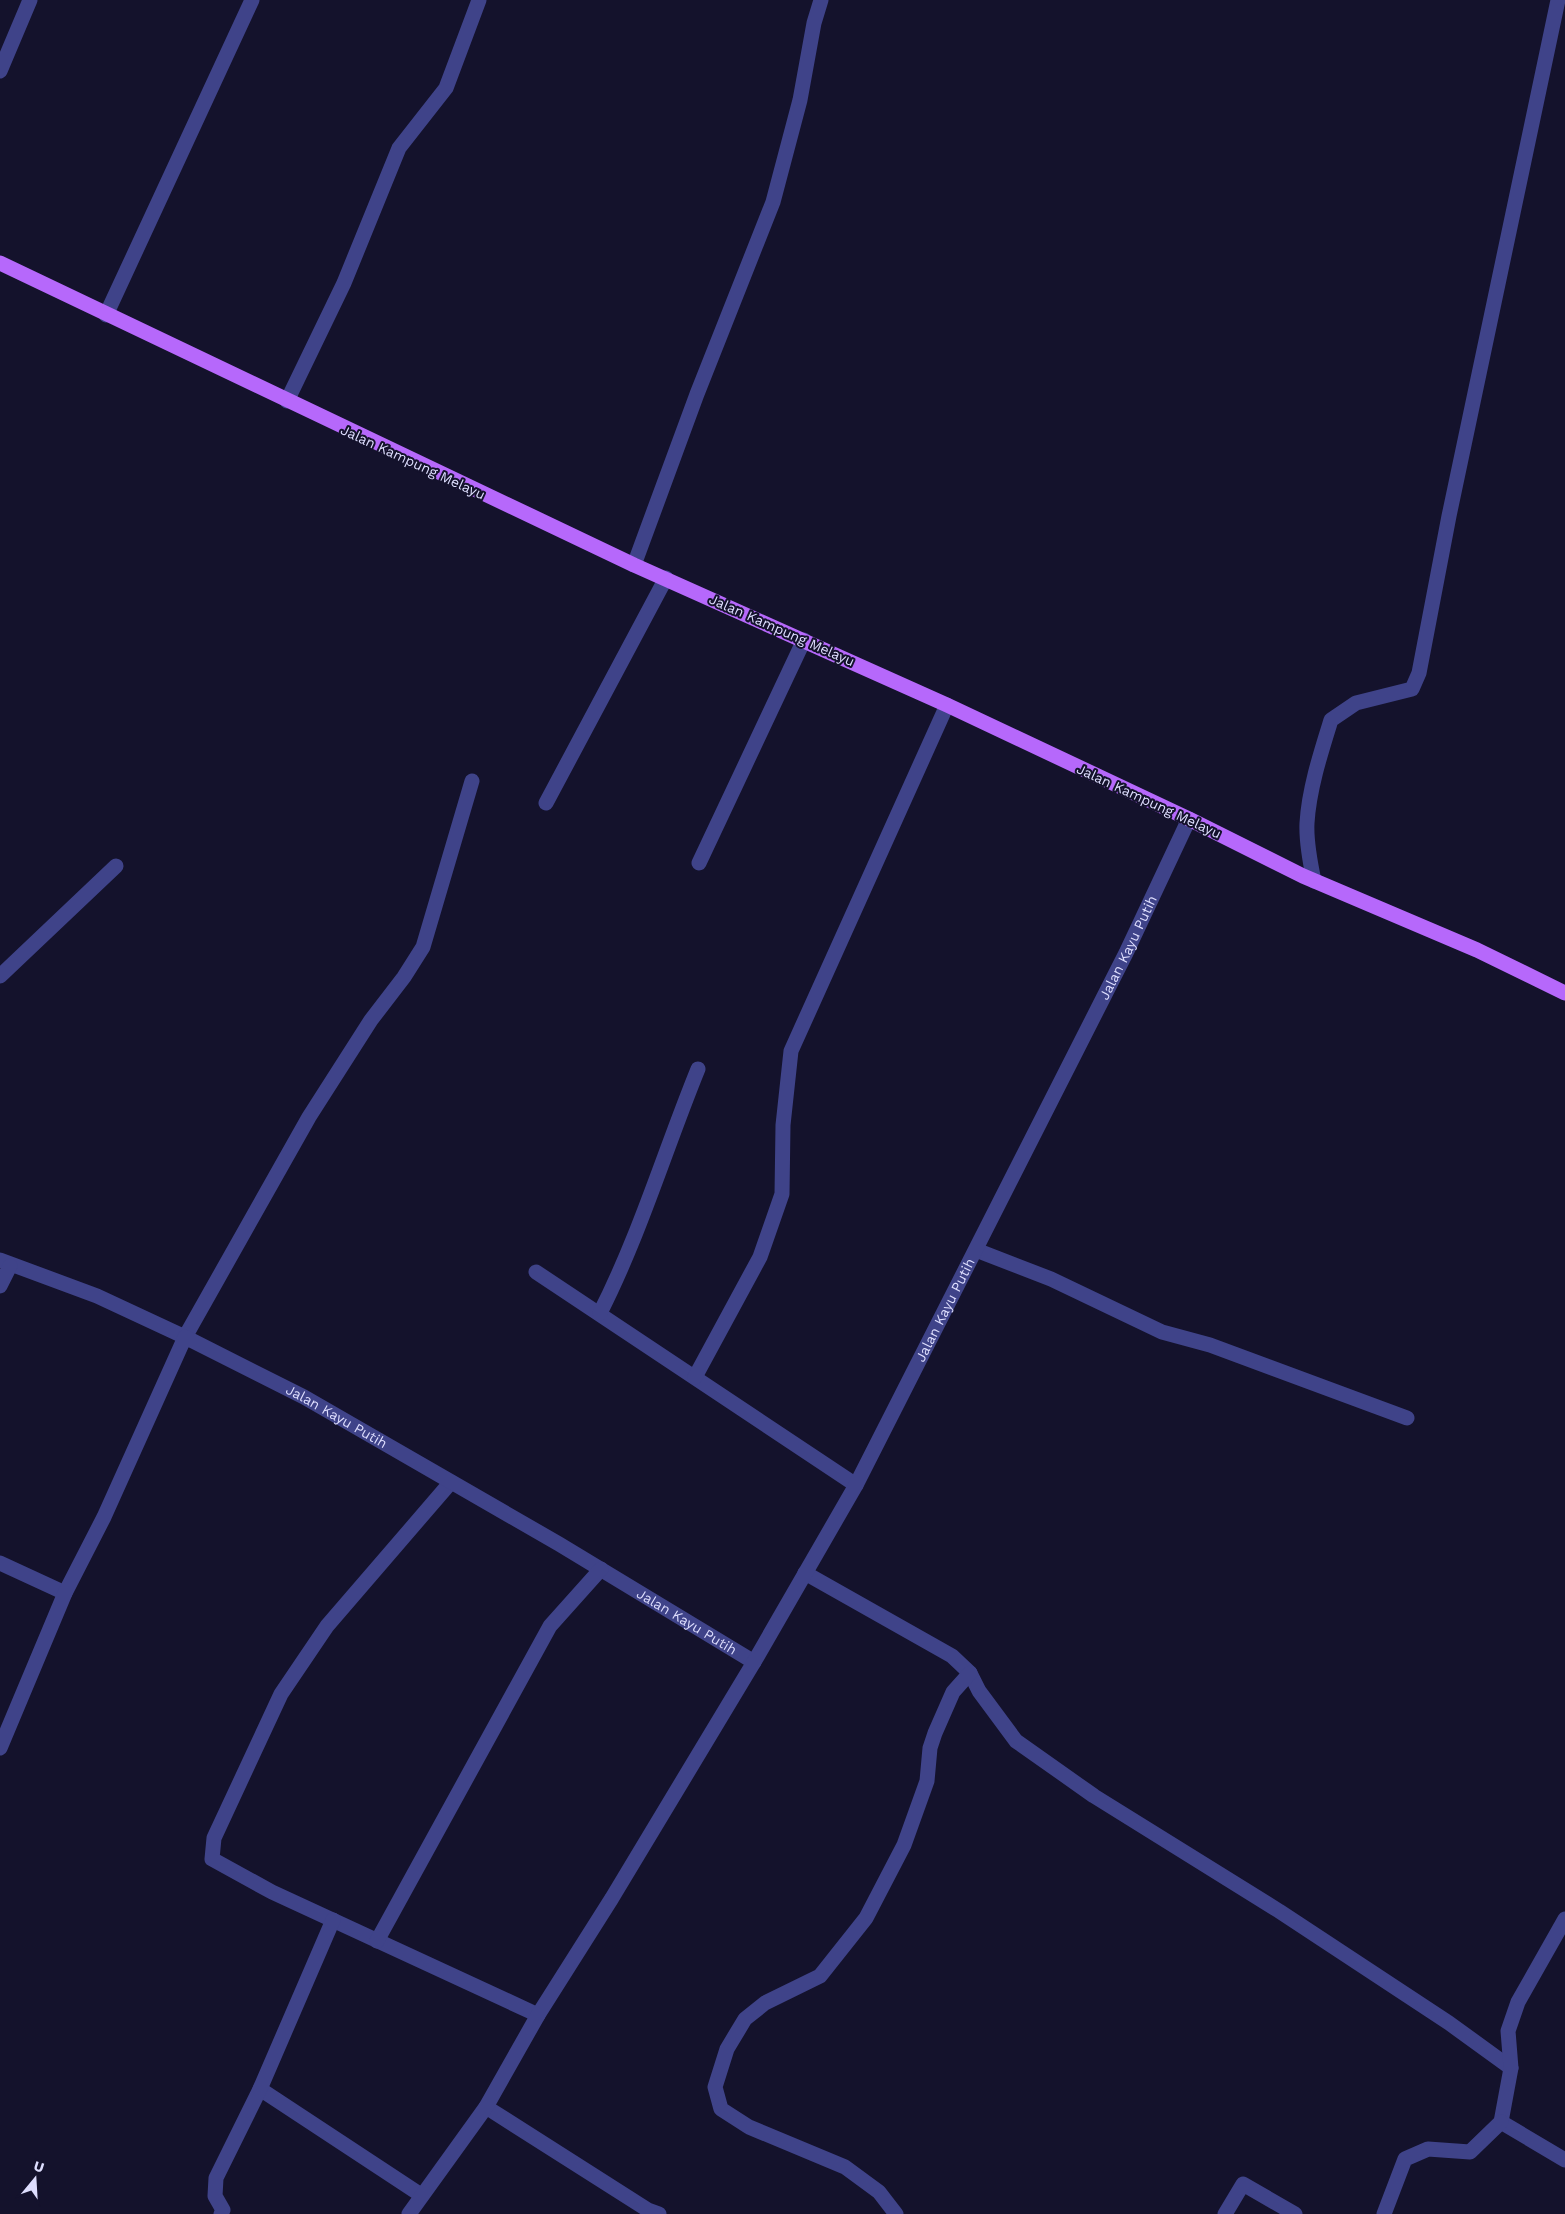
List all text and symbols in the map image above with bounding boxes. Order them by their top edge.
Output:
street label: Jalan Kampung Melayu [338,421,488,503]
street label: Jalan Kampung Melayu [707,591,857,669]
street label: Jalan Kampung Melayu [1074,760,1224,842]
street label: Jalan Kayu Putih [1096,893,1160,1002]
street label: Jalan Kayu Putih [912,1255,978,1364]
street label: Jalan Kayu Putih [283,1381,390,1451]
street label: Jalan Kayu Putih [634,1585,740,1658]
north arrow [10,2154,60,2204]
text: U [32,2157,46,2176]

